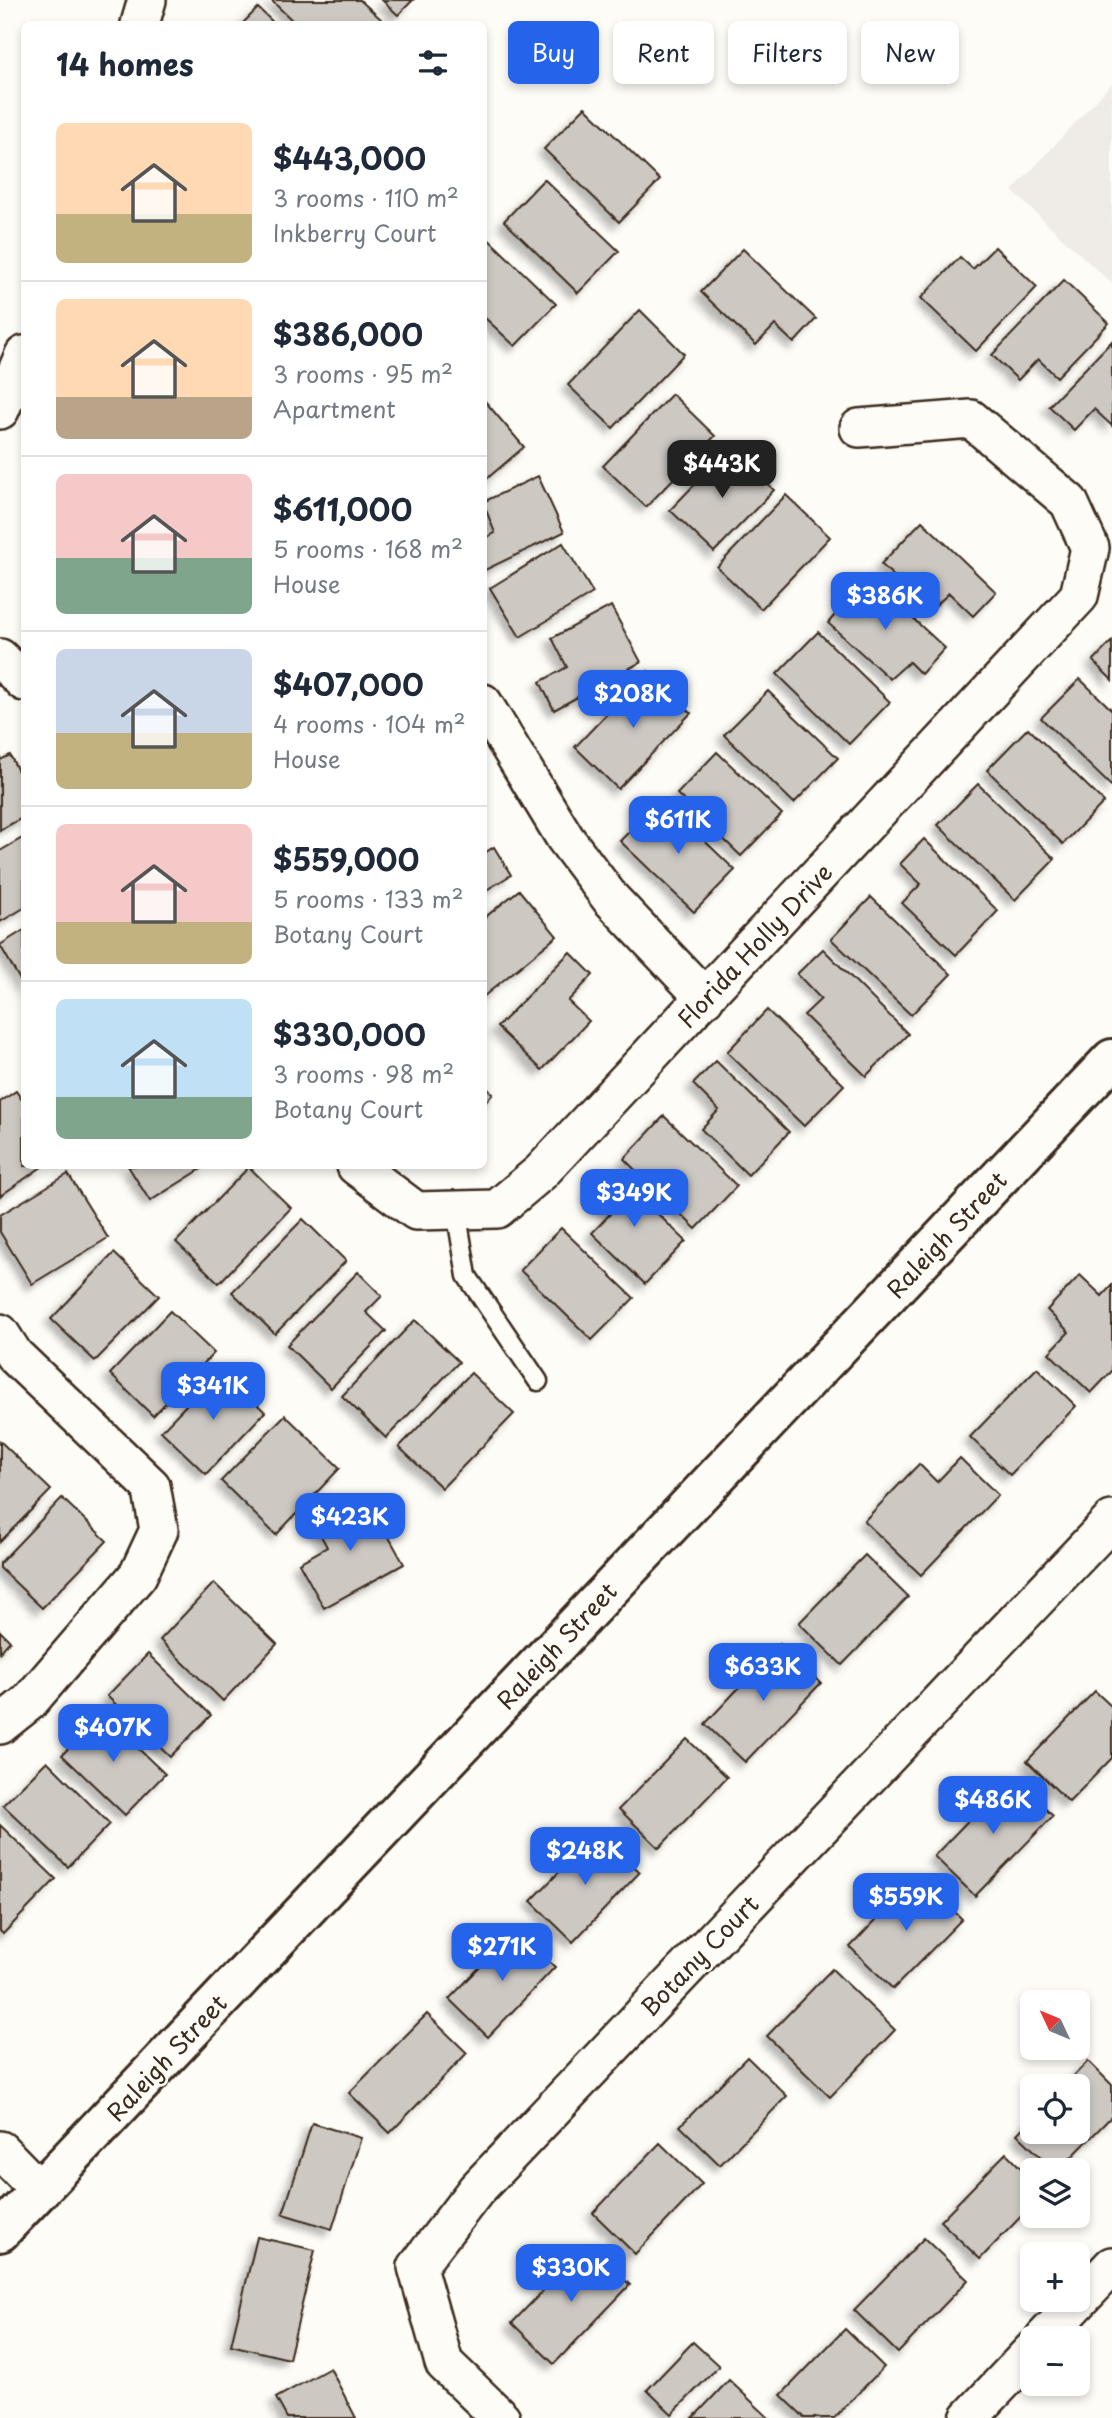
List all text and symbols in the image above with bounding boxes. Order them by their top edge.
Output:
chip: Buy [508,21,599,84]
chip: Rent [613,21,714,84]
chip: Filters [728,21,847,84]
chip: New [861,21,959,84]
text: 14 homes [56,41,194,86]
icon: filters [414,44,452,82]
text: $443,000 [273,135,426,180]
icon: home [112,151,196,235]
text: 3 rooms · 110 m² [273,180,459,215]
text: Inkberry Court [273,215,436,250]
text: $386,000 [273,311,423,356]
icon: home [112,327,196,411]
text: 3 rooms · 95 m² [273,356,453,391]
text: Apartment [273,391,396,426]
pin: $443K [673,440,771,500]
text: $443K [683,445,761,480]
text: $611,000 [273,486,412,531]
icon: home [112,502,196,586]
text: 5 rooms · 168 m² [273,531,463,566]
text: House [273,566,340,601]
pin: $386K [836,572,934,632]
text: $386K [847,577,923,612]
text: $407,000 [273,661,424,706]
pin: $208K [584,670,682,730]
text: $208K [594,675,672,710]
icon: home [112,677,196,761]
text: 4 rooms · 104 m² [273,706,466,741]
text: House [273,741,340,776]
pin: $611K [629,796,727,856]
text: $611K [645,801,711,836]
text: $559,000 [273,836,419,881]
icon: home [112,852,196,936]
street label: Florida Holly Drive [668,855,840,1035]
text: 5 rooms · 133 m² [273,881,464,916]
text: Botany Court [273,916,423,951]
text: $330,000 [273,1011,426,1056]
icon: home [112,1027,196,1111]
text: 3 rooms · 98 m² [273,1056,454,1091]
text: Botany Court [273,1091,423,1126]
street label: Raleigh Street [878,1162,1015,1306]
pin: $349K [585,1170,683,1229]
text: $349K [596,1174,672,1209]
pin: $341K [164,1362,262,1422]
text: $341K [177,1367,249,1402]
pin: $423K [301,1494,399,1553]
text: $423K [311,1498,389,1533]
street label: Raleigh Street [488,1573,625,1717]
pin: $633K [714,1644,812,1703]
text: $633K [725,1648,801,1683]
pin: $407K [64,1704,162,1764]
text: $407K [74,1709,152,1744]
pin: $486K [944,1776,1042,1836]
text: $486K [954,1781,1032,1816]
pin: $248K [536,1828,634,1887]
text: $248K [546,1832,624,1867]
pin: $559K [857,1874,955,1933]
text: $559K [869,1878,943,1913]
street label: Botany Court [632,1886,766,2024]
pin: $271K [453,1924,551,1983]
text: $271K [468,1928,536,1963]
street label: Raleigh Street [98,1985,235,2129]
north arrow [1020,1990,1090,2060]
map controls [1020,1990,1090,2396]
button: locate [1020,2074,1090,2144]
button: layers [1020,2158,1090,2228]
button: + [1020,2242,1090,2312]
pin: $330K [522,2244,620,2304]
text: $330K [532,2249,610,2284]
button: − [1020,2326,1090,2396]

